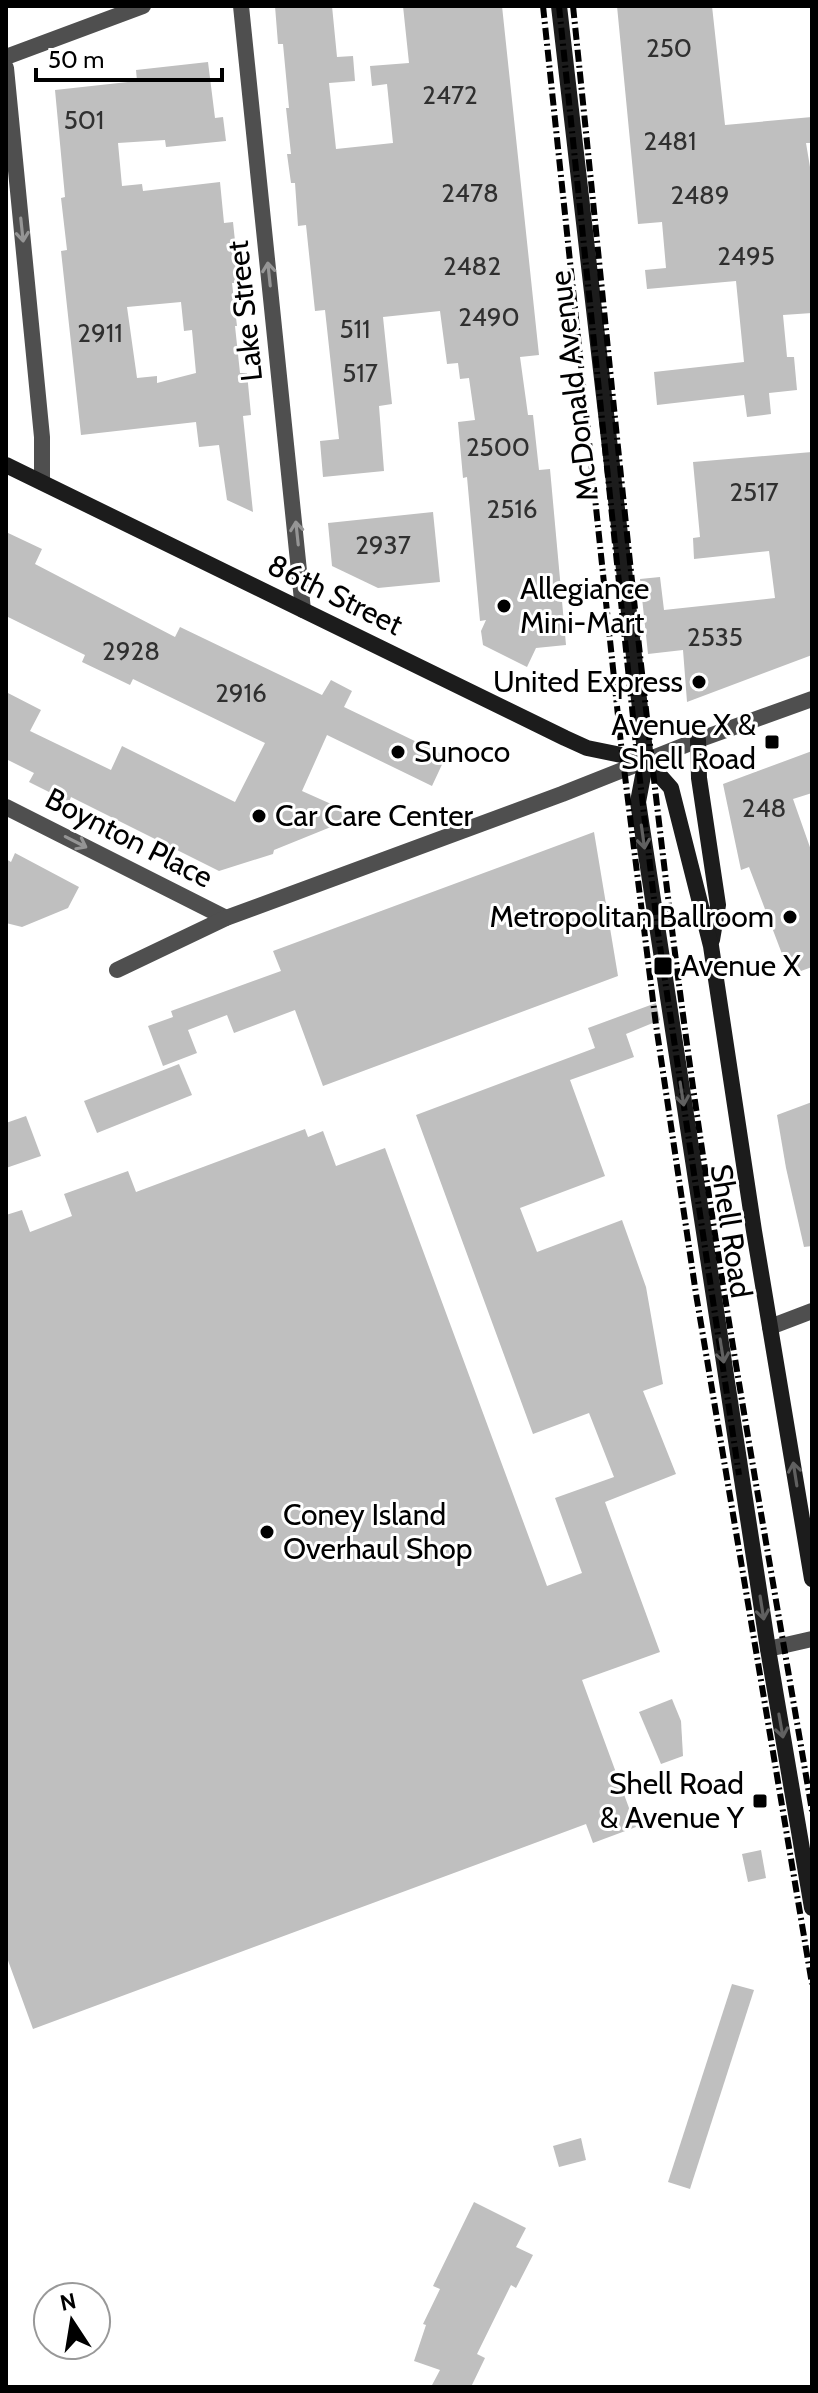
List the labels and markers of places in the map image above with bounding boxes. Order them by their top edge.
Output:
place label: Allegiance Mini-Mart [520,570,649,641]
marker: Allegiance Mini-Mart [495,597,513,615]
place label: United Express [493,663,683,700]
marker: United Express [690,673,708,691]
place label: Avenue X & Shell Road [611,706,756,777]
place label: Sunoco [414,733,510,770]
marker: Avenue X & Shell Road [763,733,781,751]
marker: Sunoco [389,743,407,761]
place label: Car Care Center [275,797,473,834]
marker: Car Care Center [250,807,268,825]
place label: Metropolitan Ballroom [489,898,774,935]
marker: Metropolitan Ballroom [781,908,799,926]
place label: Avenue X [681,947,801,984]
marker: Avenue X [652,955,674,977]
place label: Coney Island Overhaul Shop [283,1496,472,1567]
marker: Coney Island Overhaul Shop [258,1523,276,1541]
place label: Shell Road & Avenue Y [600,1765,745,1836]
marker: Shell Road & Avenue Y [751,1792,769,1810]

